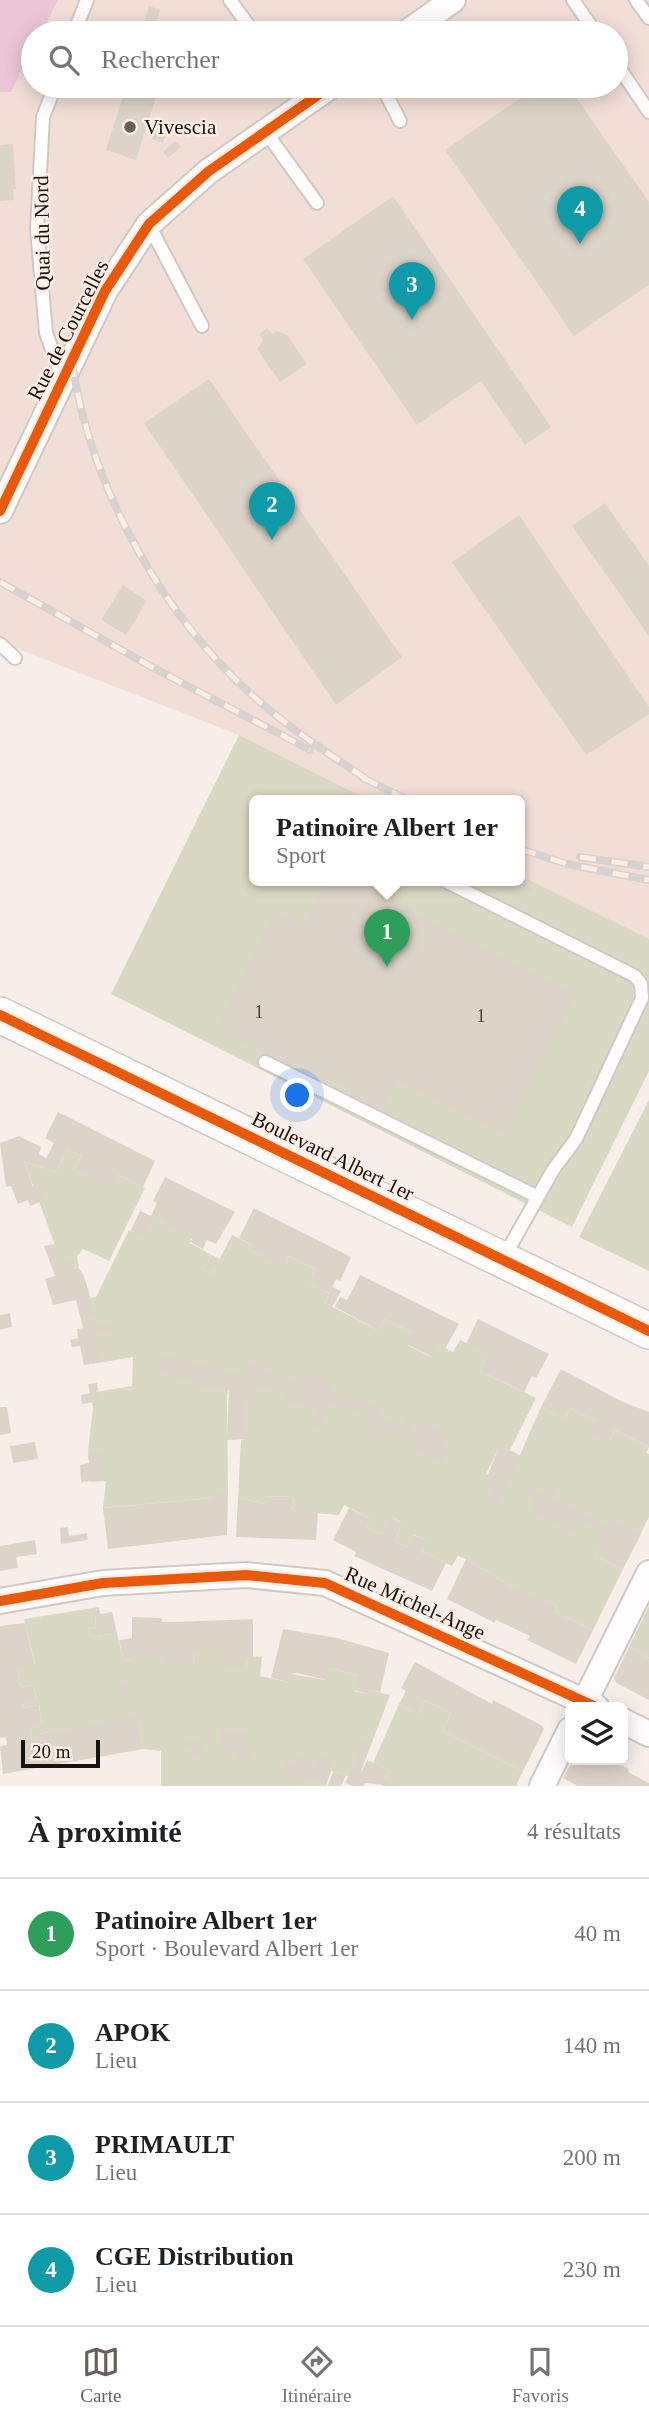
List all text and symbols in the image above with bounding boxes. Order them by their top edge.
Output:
search box [21,21,628,98]
icon: search [45,41,83,79]
text: Rechercher [101,45,219,74]
place label: Vivescia [144,115,217,139]
marker: Vivescia [122,119,138,135]
street label: Quai du Nord [29,175,55,291]
pin: 4 [557,186,603,244]
street label: Rue de Courcelles [22,256,114,404]
pin: 3 [389,262,435,320]
pin: 2 [249,482,295,540]
popup [249,795,525,886]
text: Patinoire Albert 1er [276,813,498,842]
text: Sport [276,843,326,868]
pin: 1 [364,909,410,967]
house number: 1 [255,1002,264,1022]
house number: 1 [477,1006,486,1026]
your location [280,1078,314,1112]
street label: Boulevard Albert 1er [248,1106,418,1206]
street label: Rue Michel-Ange [341,1561,489,1645]
map controls [565,1702,628,1765]
button: layers [565,1702,628,1765]
scale bar [21,1737,100,1769]
text: 20 m [32,1741,71,1762]
text: À proximité [28,1815,182,1848]
text: 4 résultats [527,1819,621,1844]
text: Patinoire Albert 1er [95,1906,317,1935]
text: 1 [45,1921,57,1946]
text: 40 m [574,1921,621,1946]
text: Sport · Boulevard Albert 1er [95,1936,358,1961]
text: APOK [95,2018,170,2047]
text: 2 [45,2033,57,2058]
text: 140 m [563,2033,621,2058]
text: Lieu [95,2048,137,2073]
text: PRIMAULT [95,2130,234,2159]
text: 3 [45,2145,57,2170]
text: 200 m [563,2145,621,2170]
text: Lieu [95,2160,137,2185]
text: CGE Distribution [95,2242,294,2271]
text: 4 [45,2257,57,2282]
text: 230 m [563,2257,621,2282]
text: Lieu [95,2272,137,2297]
tab: Carte [80,2343,121,2407]
tab: Itinéraire [282,2343,351,2407]
tab: Favoris [512,2343,569,2407]

